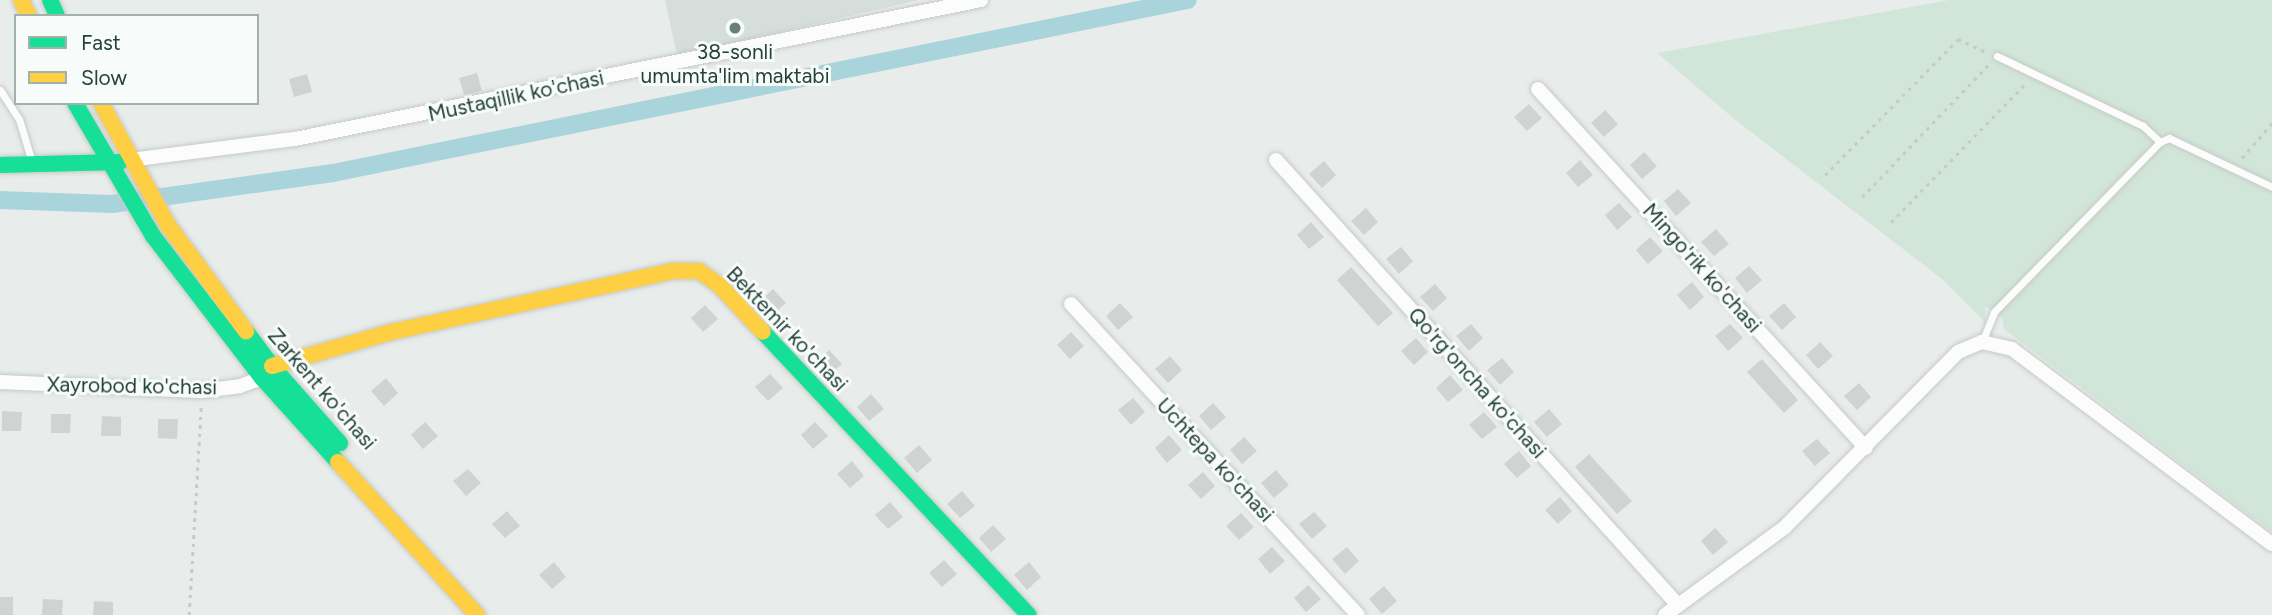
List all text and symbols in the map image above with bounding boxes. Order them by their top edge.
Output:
legend [14,14,259,105]
marker: 38-sonli umumta'lim maktabi [727,20,743,36]
text: Fast [81,30,121,55]
place label: 38-sonli umumta'lim maktabi [640,39,830,89]
text: Slow [81,65,127,90]
street label: Mustaqillik ko'chasi [426,65,606,127]
street label: Mingo'rik ko'chasi [1637,198,1767,338]
street label: Bektemir ko'chasi [721,261,853,397]
street label: Qo'rg'oncha ko'chasi [1403,302,1551,464]
street label: Zarkent ko'chasi [263,323,381,455]
street label: Xayrobod ko'chasi [47,372,217,400]
street label: Uchtepa ko'chasi [1151,393,1279,527]

